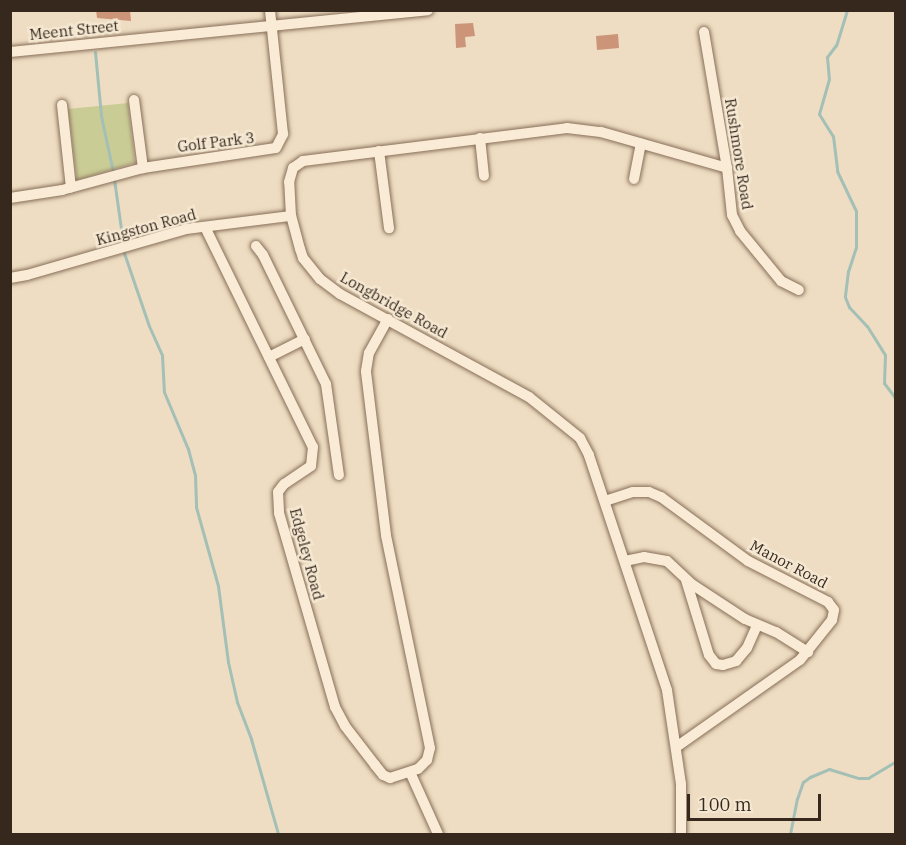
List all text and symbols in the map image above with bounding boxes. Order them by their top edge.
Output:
street label: Meent Street [28,16,120,44]
street label: Rushmore Road [721,97,757,211]
street label: Golf Park 3 [176,128,256,156]
street label: Kingston Road [94,205,198,249]
street label: Longbridge Road [337,268,451,342]
street label: Edgeley Road [286,506,328,602]
street label: Manor Road [747,536,831,592]
scale bar [690,782,824,820]
text: 100 m [698,793,752,816]

